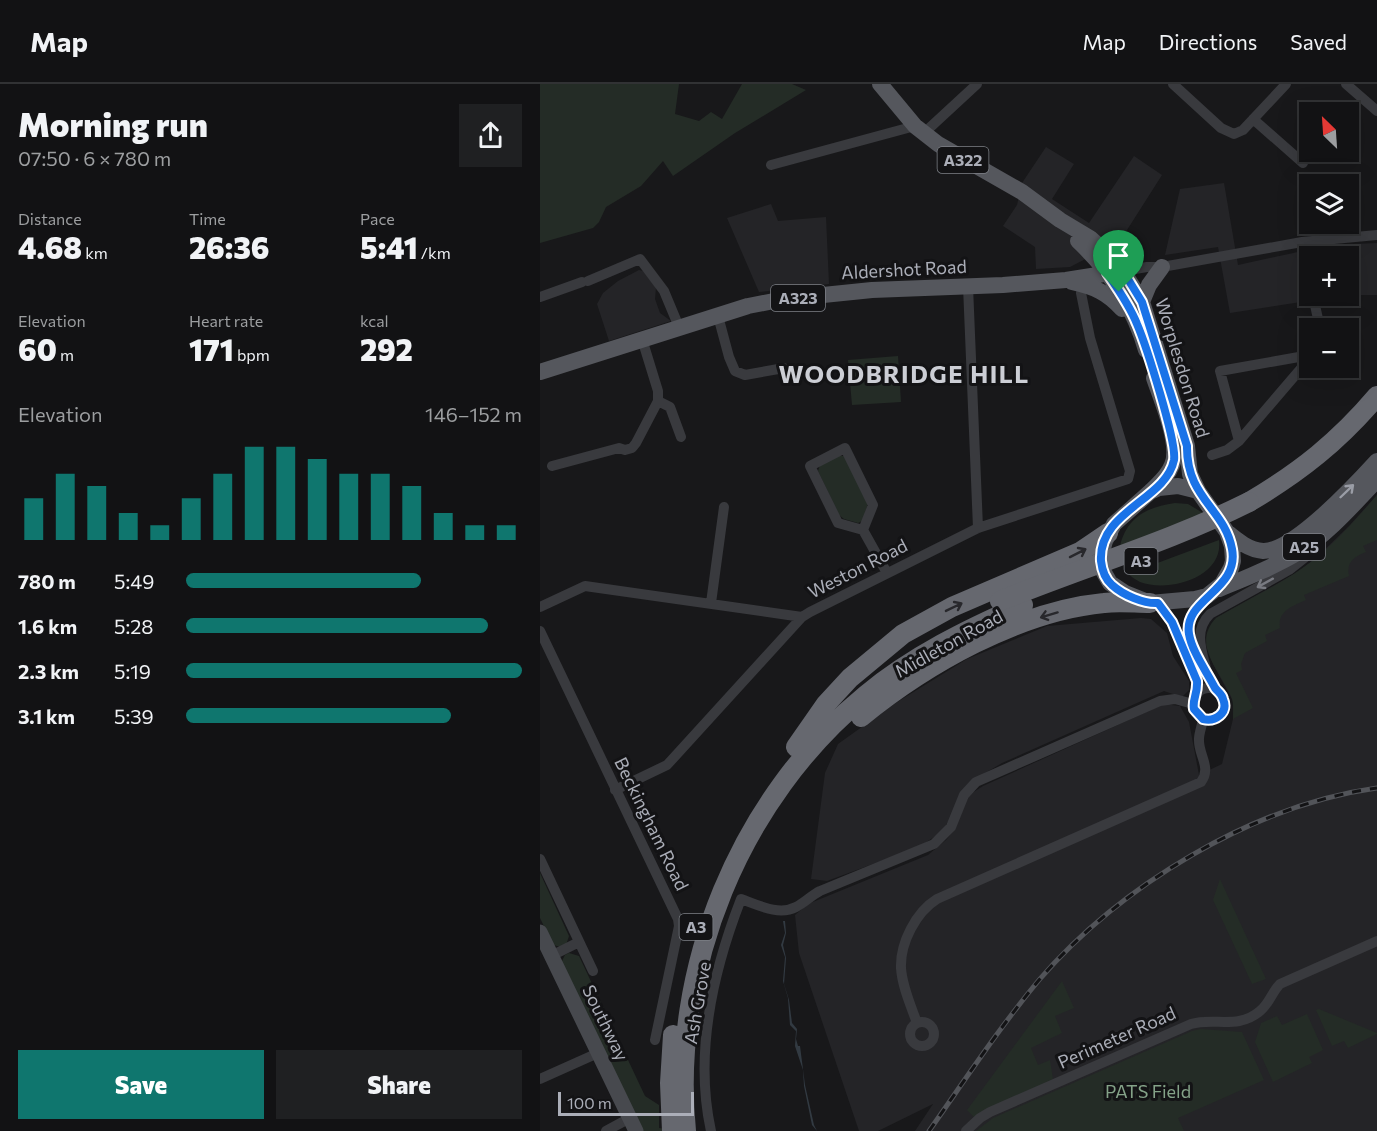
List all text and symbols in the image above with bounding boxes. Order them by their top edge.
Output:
text: Map [30,24,88,58]
text: Map [1083,29,1126,54]
text: Directions [1159,29,1257,54]
text: Saved [1290,29,1347,54]
north arrow [1299,102,1359,162]
map controls [1299,102,1359,378]
text: Morning run [18,103,208,144]
button: share [459,104,522,167]
text: 07:50 · 6 × 780 m [18,146,171,170]
road number: A322 [938,147,988,173]
button: layers [1299,174,1359,234]
text: Distance [18,209,82,228]
text: Time [189,209,226,228]
text: Pace [360,209,395,228]
text: 4.68 [18,228,82,265]
text: 26:36 [189,228,270,265]
text: 5:41 [360,228,418,265]
pin [1093,230,1144,292]
icon: arrive [1102,239,1135,272]
text: km [82,243,108,262]
text: /km [418,243,451,262]
button: + [1299,246,1359,306]
street label: Aldershot Road [841,255,967,283]
road number: A323 [771,285,825,311]
street label: Worplesdon Road [1151,295,1215,440]
text: Elevation [18,311,86,330]
text: Heart rate [189,311,263,330]
text: kcal [360,311,389,330]
button: − [1299,318,1359,378]
text: 60 [18,330,57,367]
text: 171 [189,330,234,367]
text: 292 [360,330,413,367]
text: m [57,345,74,364]
text: bpm [234,345,270,364]
district label: WOODBRIDGE HILL [778,359,1030,388]
text: Elevation [18,402,103,426]
text: 146–152 m [425,402,522,426]
one-way arrow [1339,484,1354,498]
street label: Weston Road [804,534,911,603]
road number: A25 [1283,534,1325,560]
one-way arrow [1068,546,1086,558]
road number: A3 [1124,548,1158,574]
text: 780 m [18,569,76,593]
text: 5:49 [114,569,154,593]
one-way arrow [1257,577,1274,589]
one-way arrow [944,600,962,612]
street label: Midleton Road [891,604,1006,682]
one-way arrow [1040,610,1059,621]
text: 1.6 km [18,614,77,638]
text: 5:28 [114,614,153,638]
text: 2.3 km [18,659,79,683]
text: 5:19 [114,659,151,683]
text: 3.1 km [18,704,75,728]
text: 5:39 [114,704,154,728]
street label: Beckingham Road [610,753,694,894]
road number: A3 [680,914,712,940]
street label: Ash Grove [679,960,715,1046]
street label: Southway [578,981,634,1064]
street label: Perimeter Road [1054,1001,1179,1073]
button: Save [18,1050,264,1119]
button: Share [276,1050,522,1119]
park label: PATS Field [1105,1080,1191,1102]
scale bar [558,1089,694,1116]
text: 100 m [567,1093,612,1112]

